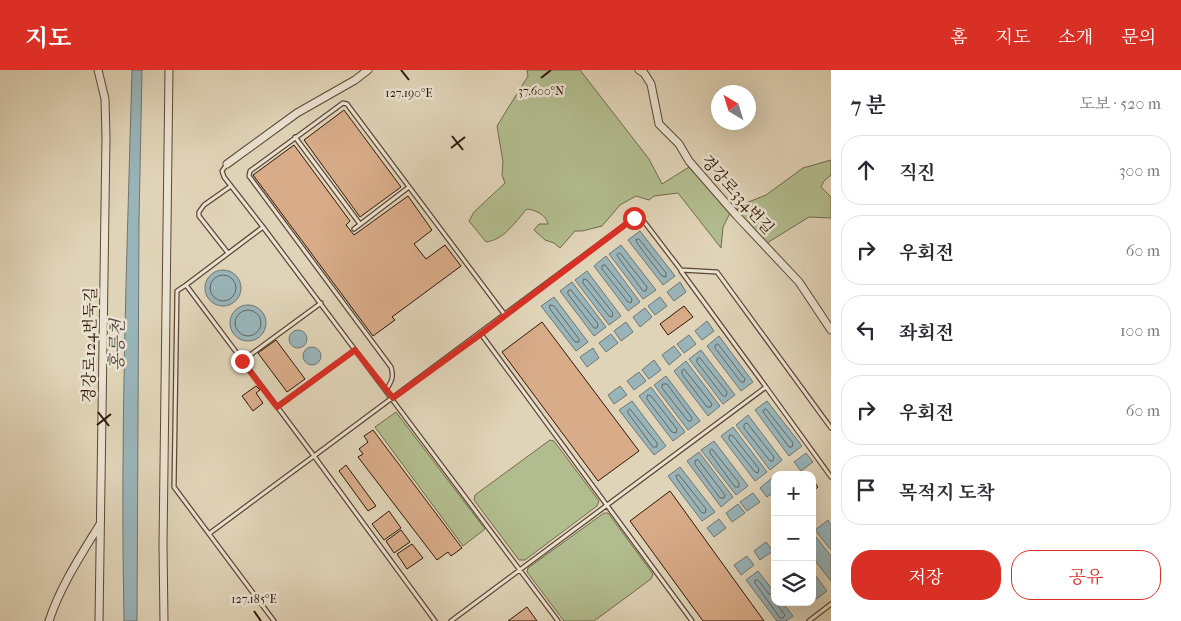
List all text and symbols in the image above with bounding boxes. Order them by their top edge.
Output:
text: 지도 [25,24,71,52]
text: 홈 [950,27,968,48]
text: 지도 [996,27,1030,48]
text: 소개 [1058,27,1093,48]
text: 문의 [1121,27,1156,48]
text: 37.600°N [518,84,564,98]
north arrow [711,85,756,130]
text: 127.190°E [385,86,433,100]
text: 7 분 [851,93,886,117]
text: 도보 · 520 m [1079,94,1161,113]
street label: 경강로334번길 [697,151,778,238]
icon: ahead [852,156,880,184]
text: 300 m [1119,161,1160,180]
text: 직진 [899,162,936,184]
route start [623,207,646,230]
icon: right [852,236,880,264]
text: 60 m [1126,241,1160,260]
text: 우회전 [899,242,954,264]
street label: 경강로124번둑길 [79,287,100,403]
icon: left [852,316,880,344]
water label: 홍릉천 [107,317,128,371]
text: 100 m [1120,321,1160,340]
text: 좌회전 [899,322,954,344]
route end [231,350,254,373]
icon: right [852,396,880,424]
text: 60 m [1126,401,1160,420]
text: 우회전 [899,402,954,424]
map controls [771,471,816,606]
button: + [771,471,816,516]
icon: arrive [852,476,880,504]
text: 목적지 도착 [899,482,995,504]
button: − [771,516,816,561]
button: 저장 [851,550,1001,600]
button: 공유 [1011,550,1161,600]
button: layers [771,561,816,606]
text: 127.185°E [231,592,277,606]

